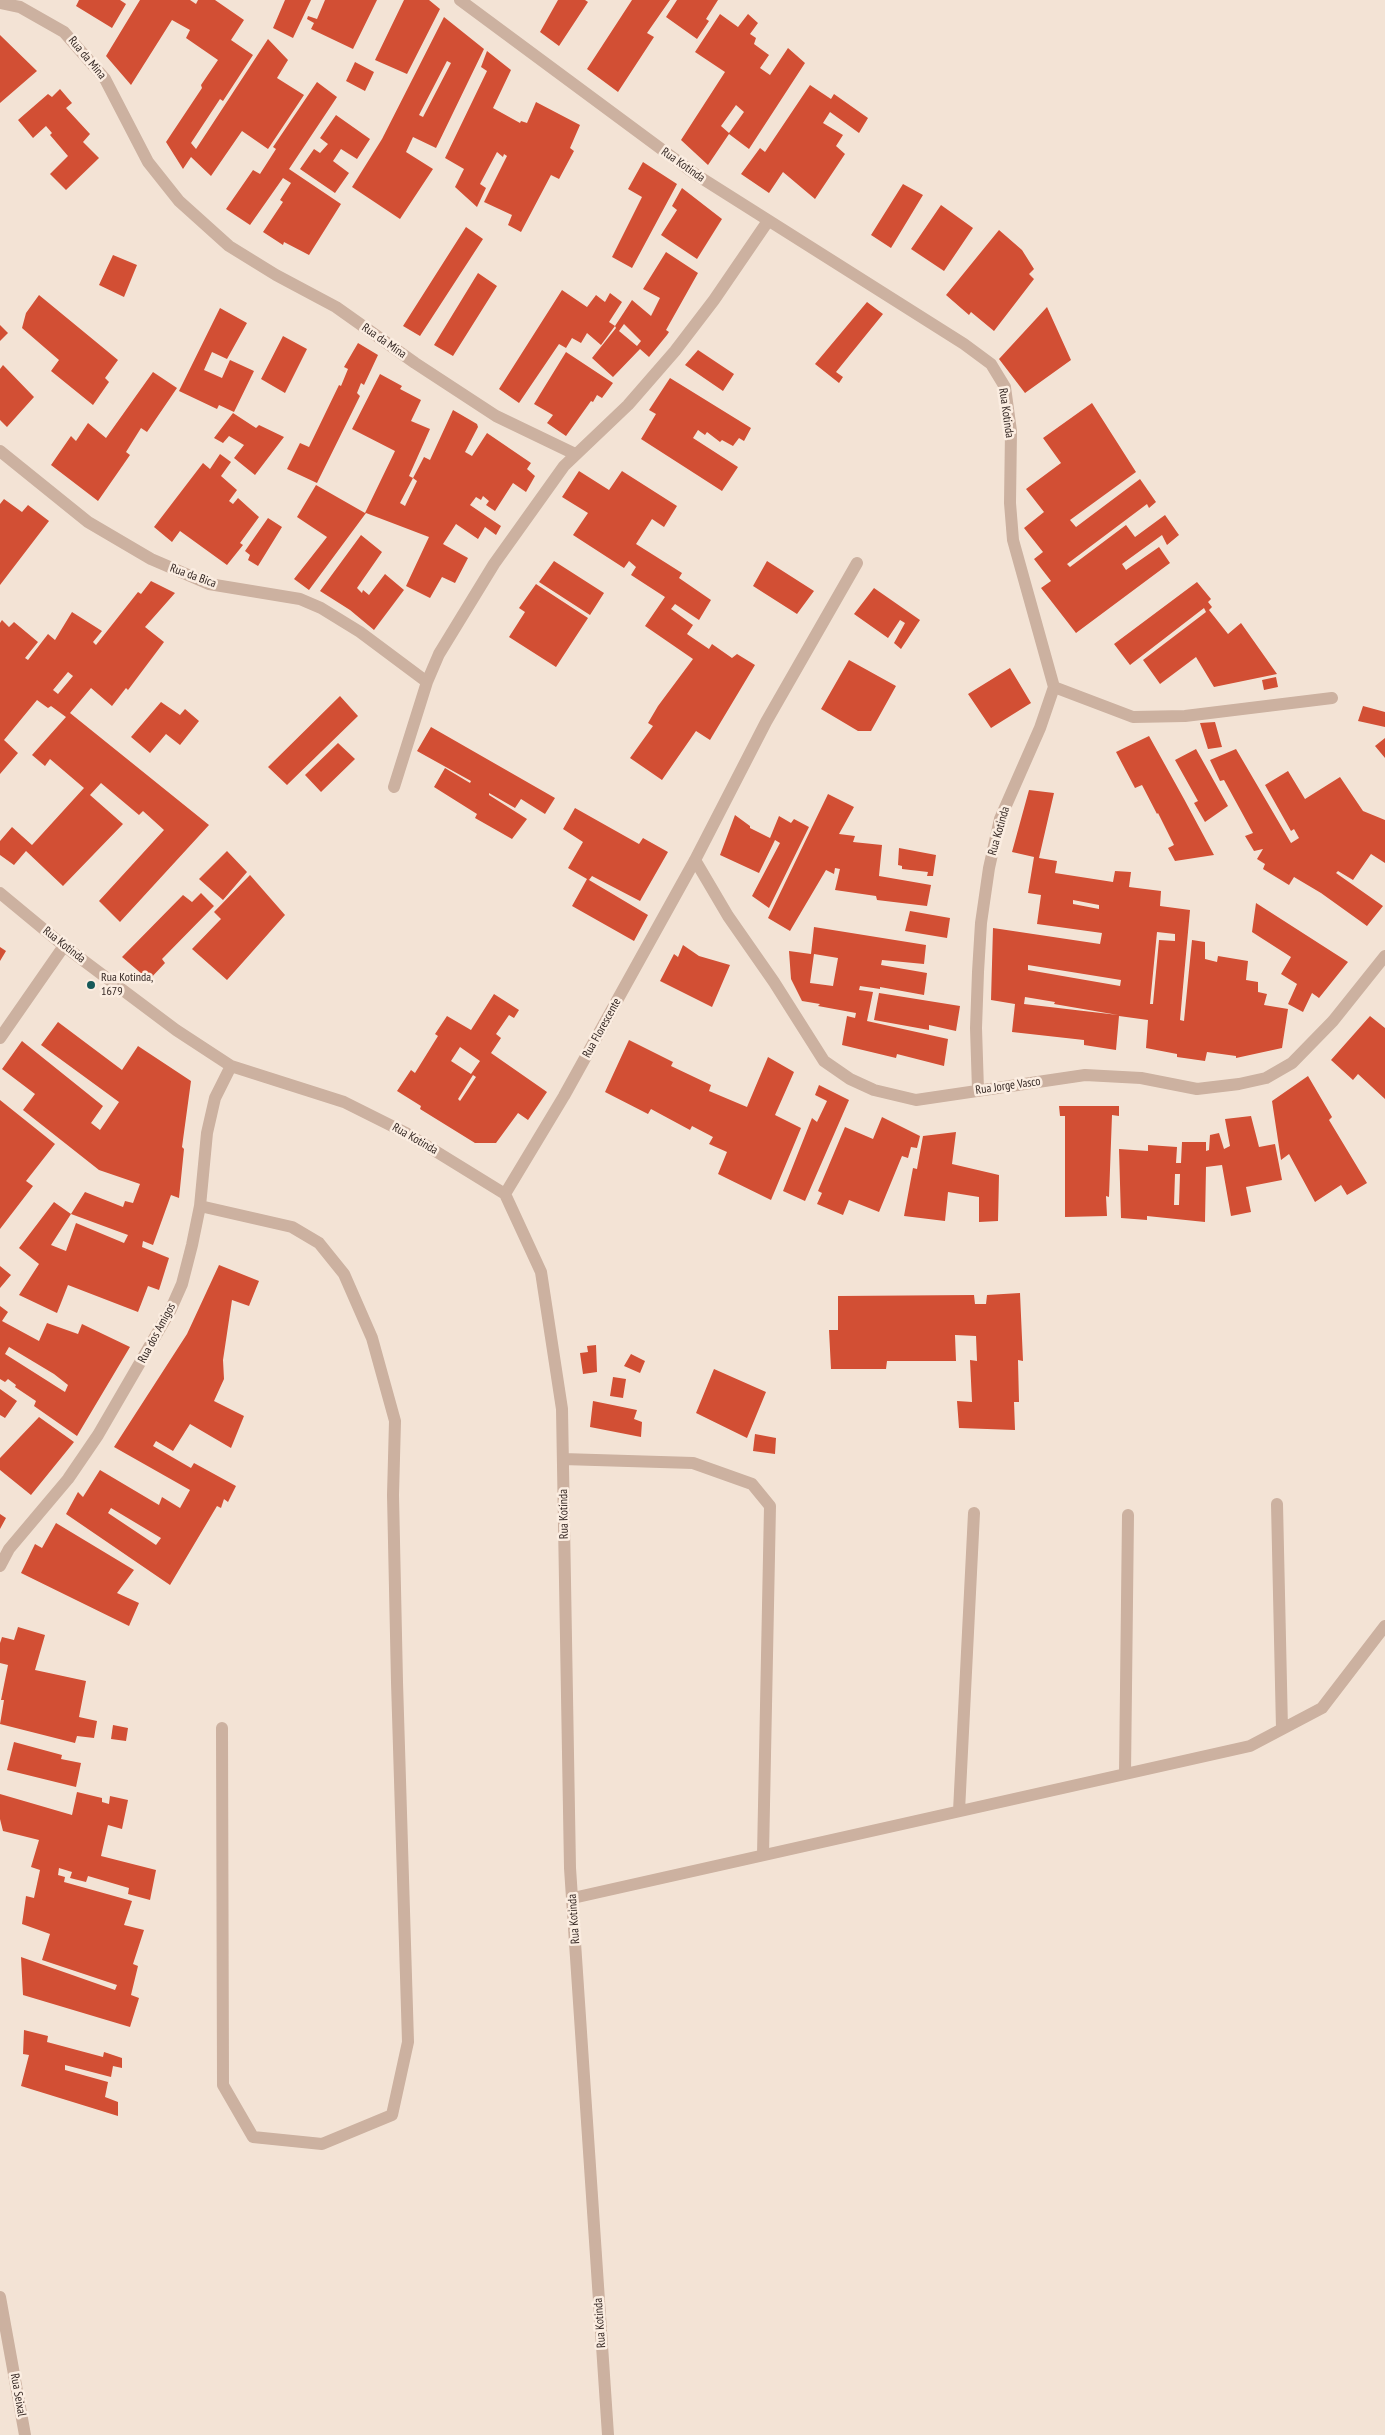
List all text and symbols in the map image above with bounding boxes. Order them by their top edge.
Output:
street label: Rua da Mina [65,34,109,82]
street label: Rua Kotinda [658,145,708,185]
street label: Rua da Mina [359,320,409,362]
street label: Rua Kotinda [995,387,1017,439]
street label: Rua da Bica [168,561,218,591]
street label: Rua Kotinda [985,805,1013,857]
street label: Rua Kotinda [40,924,88,966]
place label: Rua Kotinda, 1679 [101,971,153,999]
marker: Rua Kotinda, 1679 [85,979,97,991]
street label: Rua Florescente [580,996,624,1060]
street label: Rua Jorge Vasco [975,1074,1041,1098]
street label: Rua Kotinda [390,1120,440,1158]
street label: Rua dos Amigos [135,1301,179,1365]
street label: Rua Kotinda [556,1489,572,1539]
street label: Rua Kotinda [565,1894,583,1944]
street label: Rua Kotinda [591,2298,609,2348]
street label: Rua Seixal [7,2372,29,2418]

